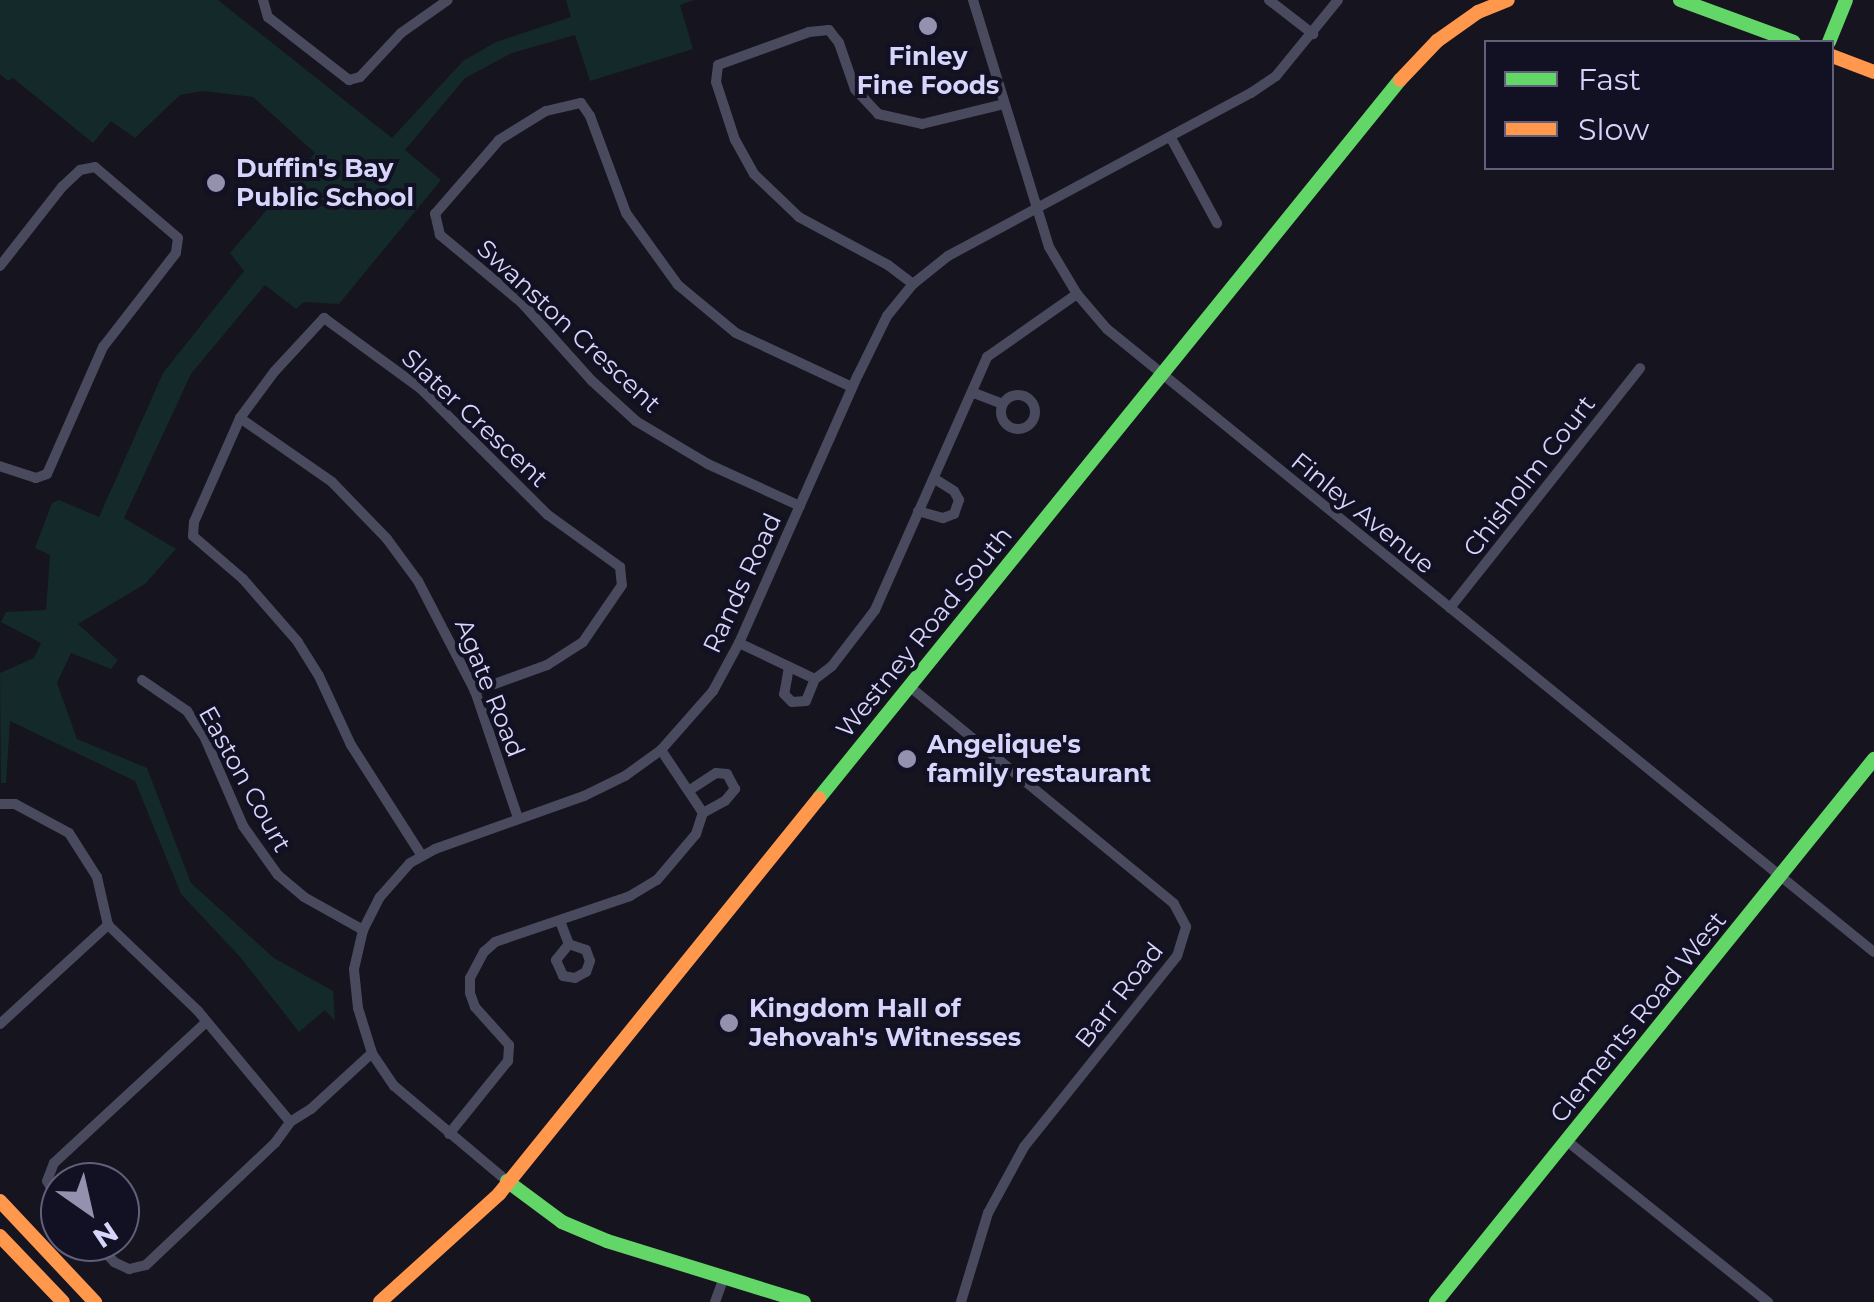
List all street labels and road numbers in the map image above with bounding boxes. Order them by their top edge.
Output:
street label: Swanston Crescent [471,233,667,419]
street label: Slater Crescent [396,343,554,493]
street label: Chisholm Court [1457,389,1601,563]
street label: Finley Avenue [1285,446,1441,580]
street label: Rands Road [697,508,787,658]
street label: Westney Road South [830,521,1018,743]
street label: Agate Road [449,615,531,761]
street label: Easton Court [192,701,298,857]
street label: Clements Road West [1544,905,1732,1129]
street label: Barr Road [1069,936,1169,1054]

